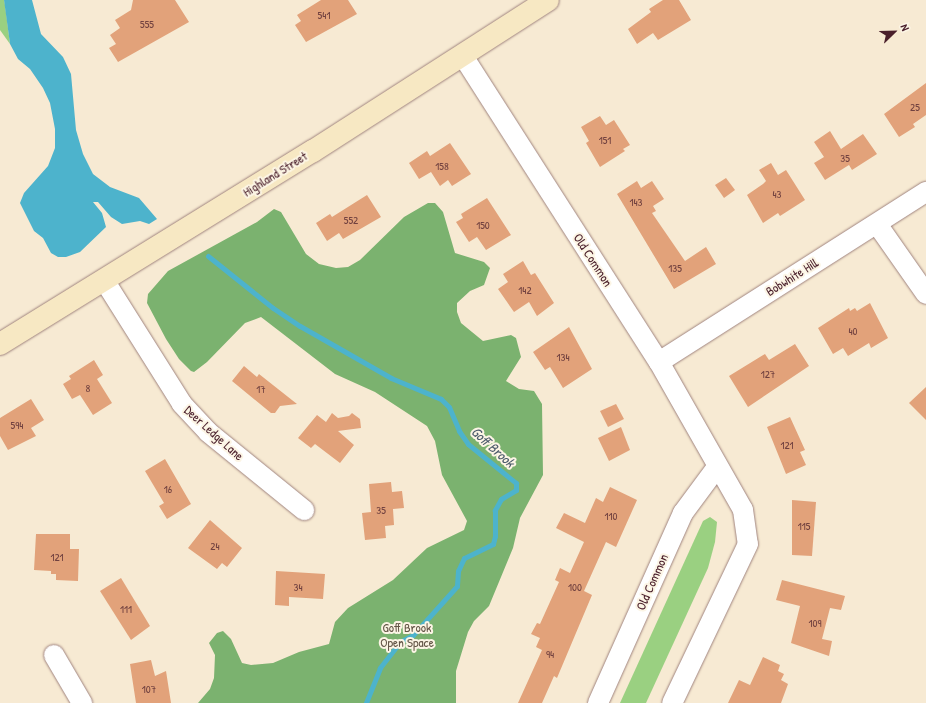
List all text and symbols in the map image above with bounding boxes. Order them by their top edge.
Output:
house number: 541 [318,8,330,22]
north arrow [874,12,914,52]
house number: 555 [140,17,154,31]
text: N [897,22,913,33]
house number: 25 [910,100,920,114]
house number: 151 [599,133,611,147]
street label: Highland Street [240,148,310,200]
house number: 35 [840,151,850,165]
house number: 158 [435,159,449,173]
house number: 43 [772,187,782,201]
house number: 143 [629,195,643,209]
house number: 552 [344,213,358,227]
house number: 150 [476,218,490,232]
street label: Old Common [570,231,616,289]
street label: Bobwhite Hill [763,255,821,299]
house number: 135 [668,261,682,275]
house number: 142 [518,283,532,297]
house number: 40 [848,324,858,338]
house number: 134 [556,350,570,364]
house number: 127 [761,367,775,381]
house number: 8 [86,381,90,395]
house number: 17 [256,382,266,396]
street label: Deer Ledge Lane [181,402,247,464]
house number: 594 [11,418,23,432]
water label: Goff Brook [468,423,518,471]
house number: 121 [780,438,794,452]
house number: 16 [164,482,172,496]
house number: 35 [376,503,386,517]
house number: 110 [605,509,617,523]
house number: 115 [798,519,810,533]
house number: 24 [210,539,220,553]
house number: 121 [50,550,64,564]
street label: Old Common [633,551,671,613]
house number: 34 [293,580,303,594]
house number: 100 [568,580,582,594]
house number: 111 [120,602,132,616]
house number: 109 [809,616,821,630]
park label: Goff Brook Open Space [380,620,434,651]
house number: 94 [546,647,554,661]
house number: 107 [142,682,156,696]

